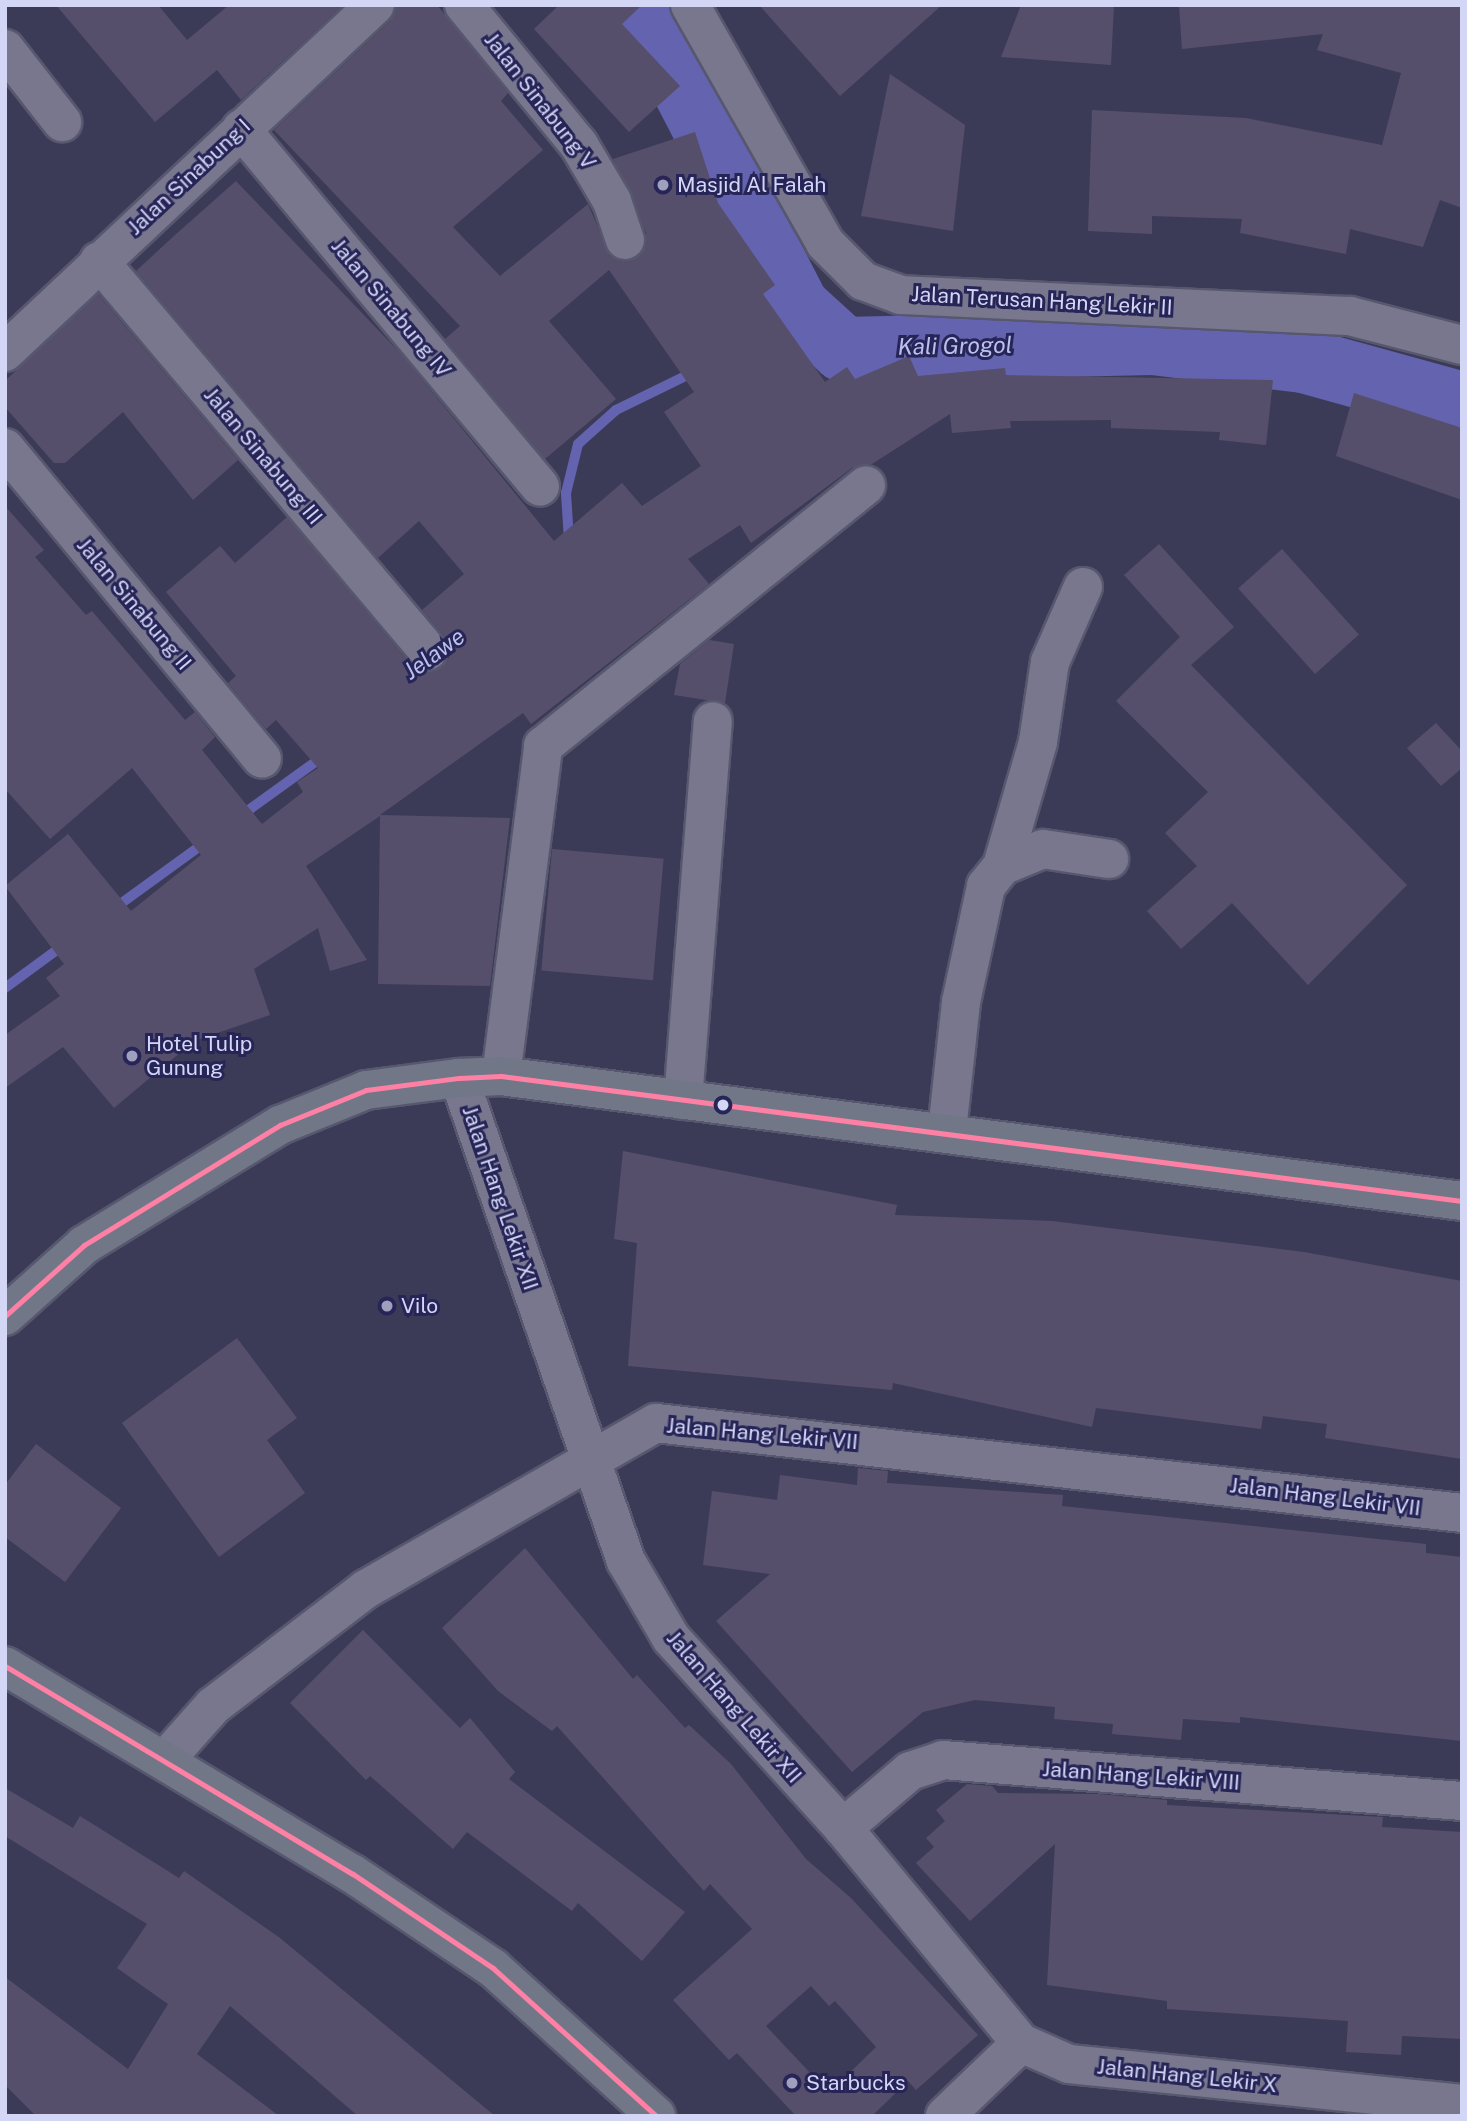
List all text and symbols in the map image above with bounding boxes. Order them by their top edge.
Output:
street label: Jalan Sinabung V [479,27,601,175]
street label: Jalan Sinabung I [122,114,256,240]
place label: Masjid Al Falah [677,172,826,198]
marker: Masjid Al Falah [655,177,671,193]
street label: Jalan Sinabung IV [326,234,456,382]
street label: Jalan Terusan Hang Lekir II [911,282,1173,320]
water label: Kali Grogol [897,331,1013,361]
street label: Jalan Sinabung III [198,382,328,530]
street label: Jalan Sinabung II [71,533,197,675]
water label: Jelawe [398,623,470,685]
place label: Hotel Tulip Gunung [146,1031,252,1081]
marker: Hotel Tulip Gunung [124,1048,140,1064]
unlabelled marker [716,1098,730,1112]
street label: Jalan Hang Lekir XII [457,1103,543,1293]
place label: Vilo [401,1293,438,1319]
marker: Vilo [379,1298,395,1314]
street label: Jalan Hang Lekir VII [665,1413,859,1455]
street label: Jalan Hang Lekir VII [1228,1473,1422,1521]
street label: Jalan Hang Lekir XII [661,1626,807,1788]
street label: Jalan Hang Lekir VIII [1041,1756,1241,1796]
street label: Jalan Hang Lekir X [1096,2054,1278,2098]
place label: Starbucks [806,2070,906,2096]
marker: Starbucks [784,2075,800,2091]

